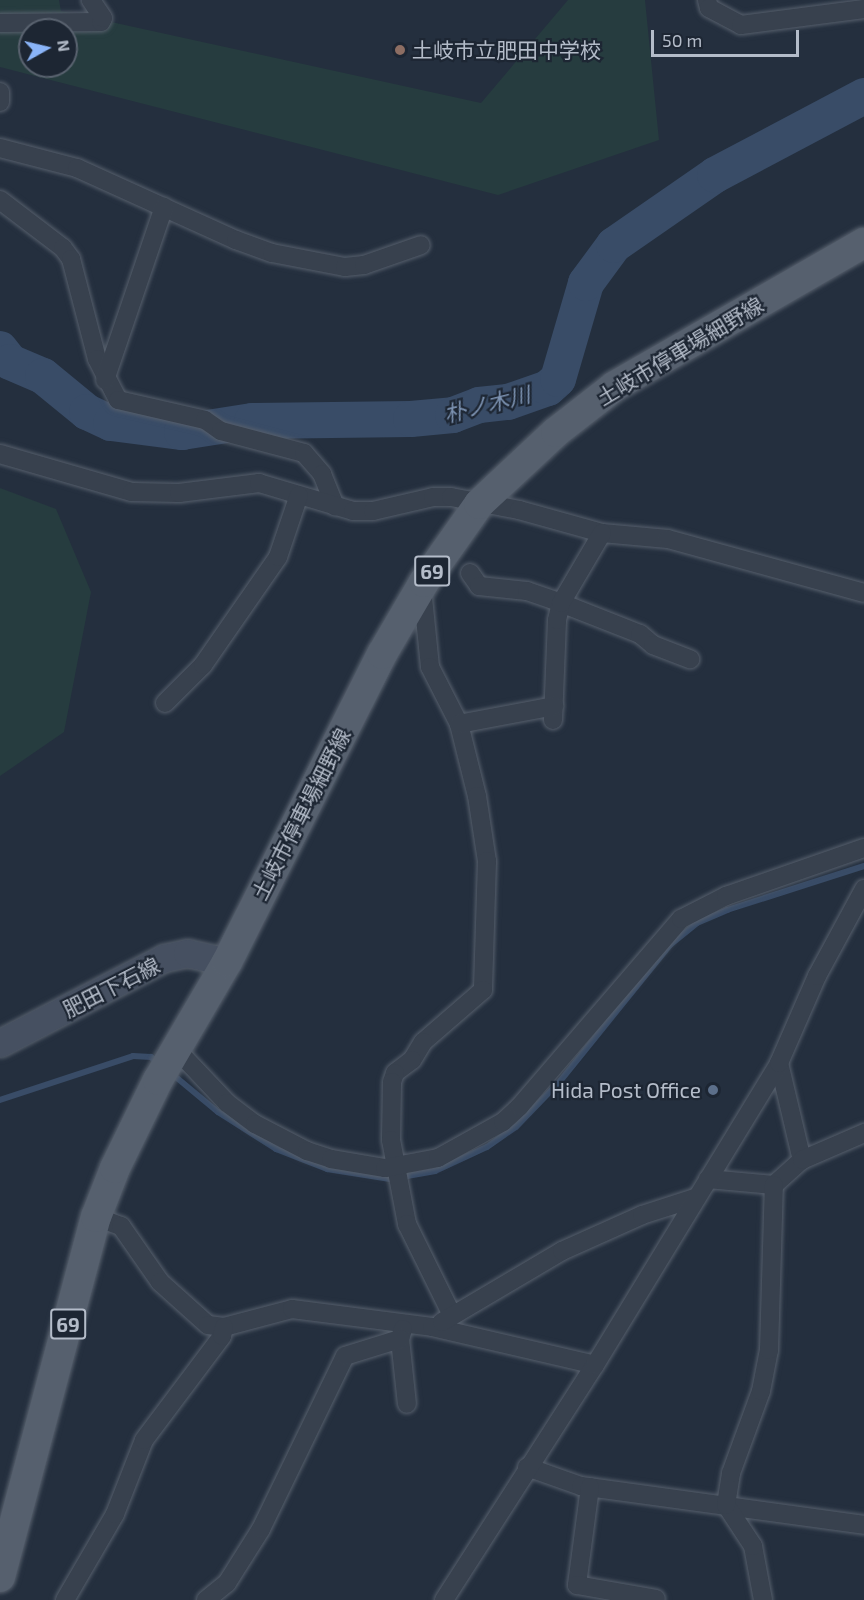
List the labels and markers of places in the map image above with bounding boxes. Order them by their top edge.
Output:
place label: 土岐市立肥田中学校 [412,37,601,63]
marker: 土岐市立肥田中学校 [393,43,407,57]
place label: Hida Post Office [551,1077,701,1103]
marker: Hida Post Office [706,1083,720,1097]

